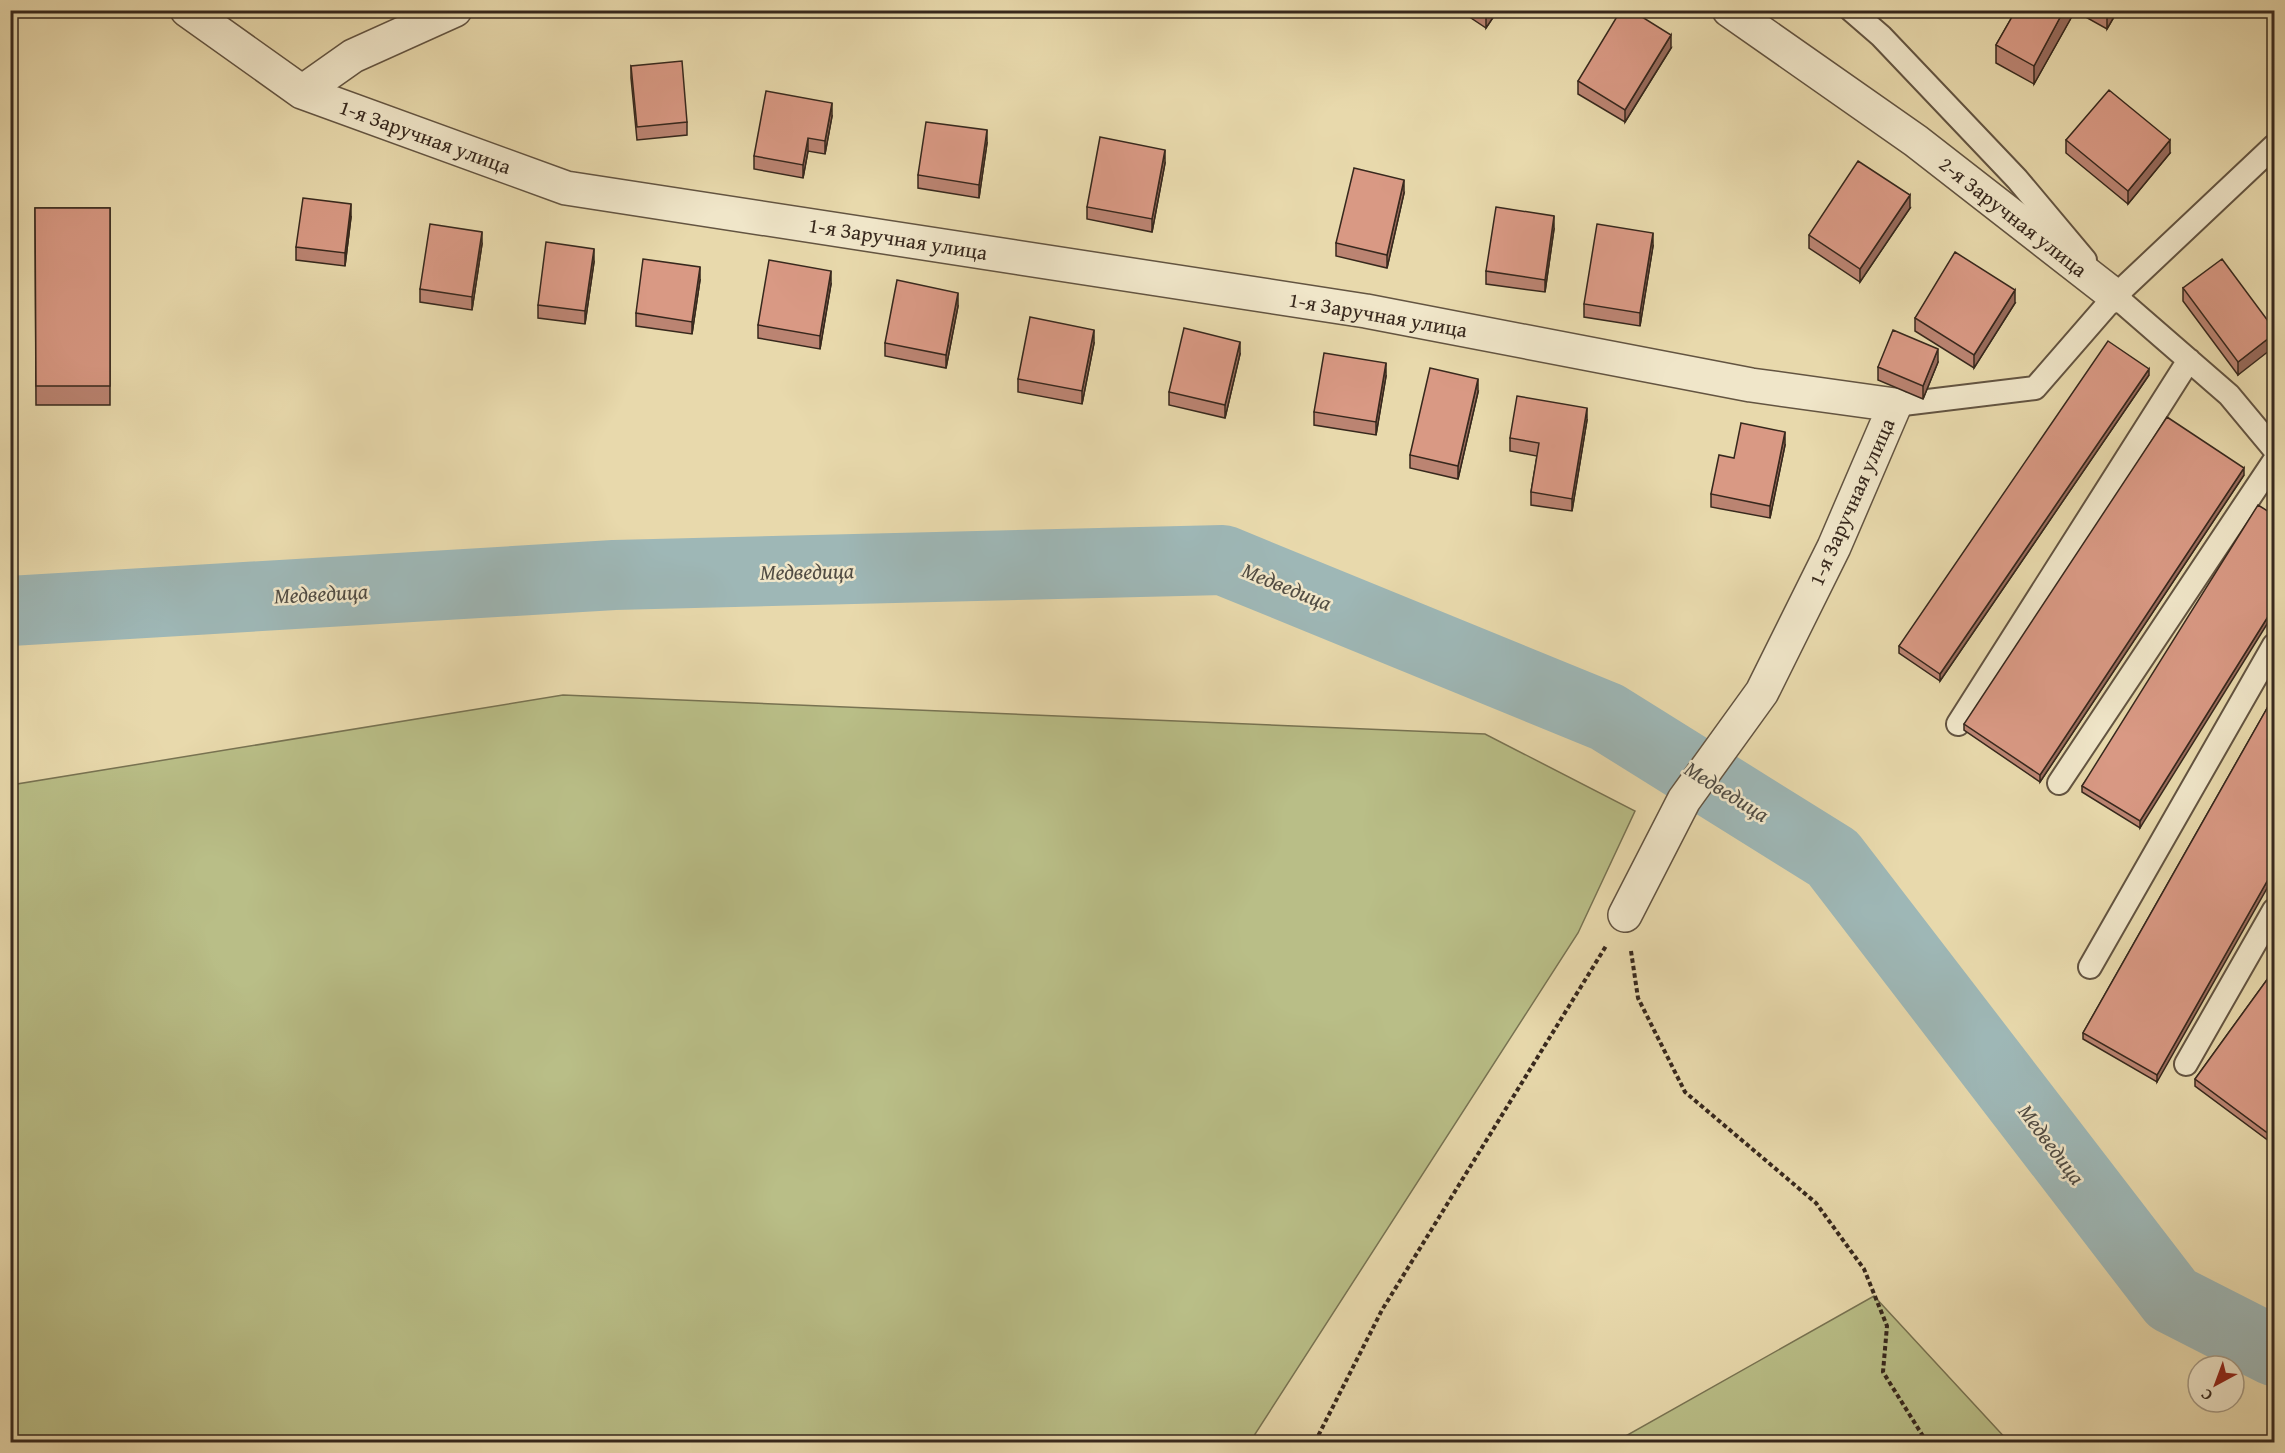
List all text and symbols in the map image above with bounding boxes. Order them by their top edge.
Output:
street label: 1-я Заручная улица [335,91,515,182]
street label: 2-я Заручная улица [1933,149,2094,284]
street label: 1-я Заручная улица [806,209,990,268]
street label: 1-я Заручная улица [1286,284,1470,345]
street label: 1-я Заручная улица [1801,413,1902,591]
water label: Медведица [760,554,854,588]
water label: Медведица [1237,554,1337,618]
water label: Медведица [273,575,369,611]
water label: Медведица [1679,752,1775,830]
water label: Медведица [2011,1097,2093,1191]
north arrow [2186,1354,2246,1414]
text: С [2195,1383,2217,1407]

